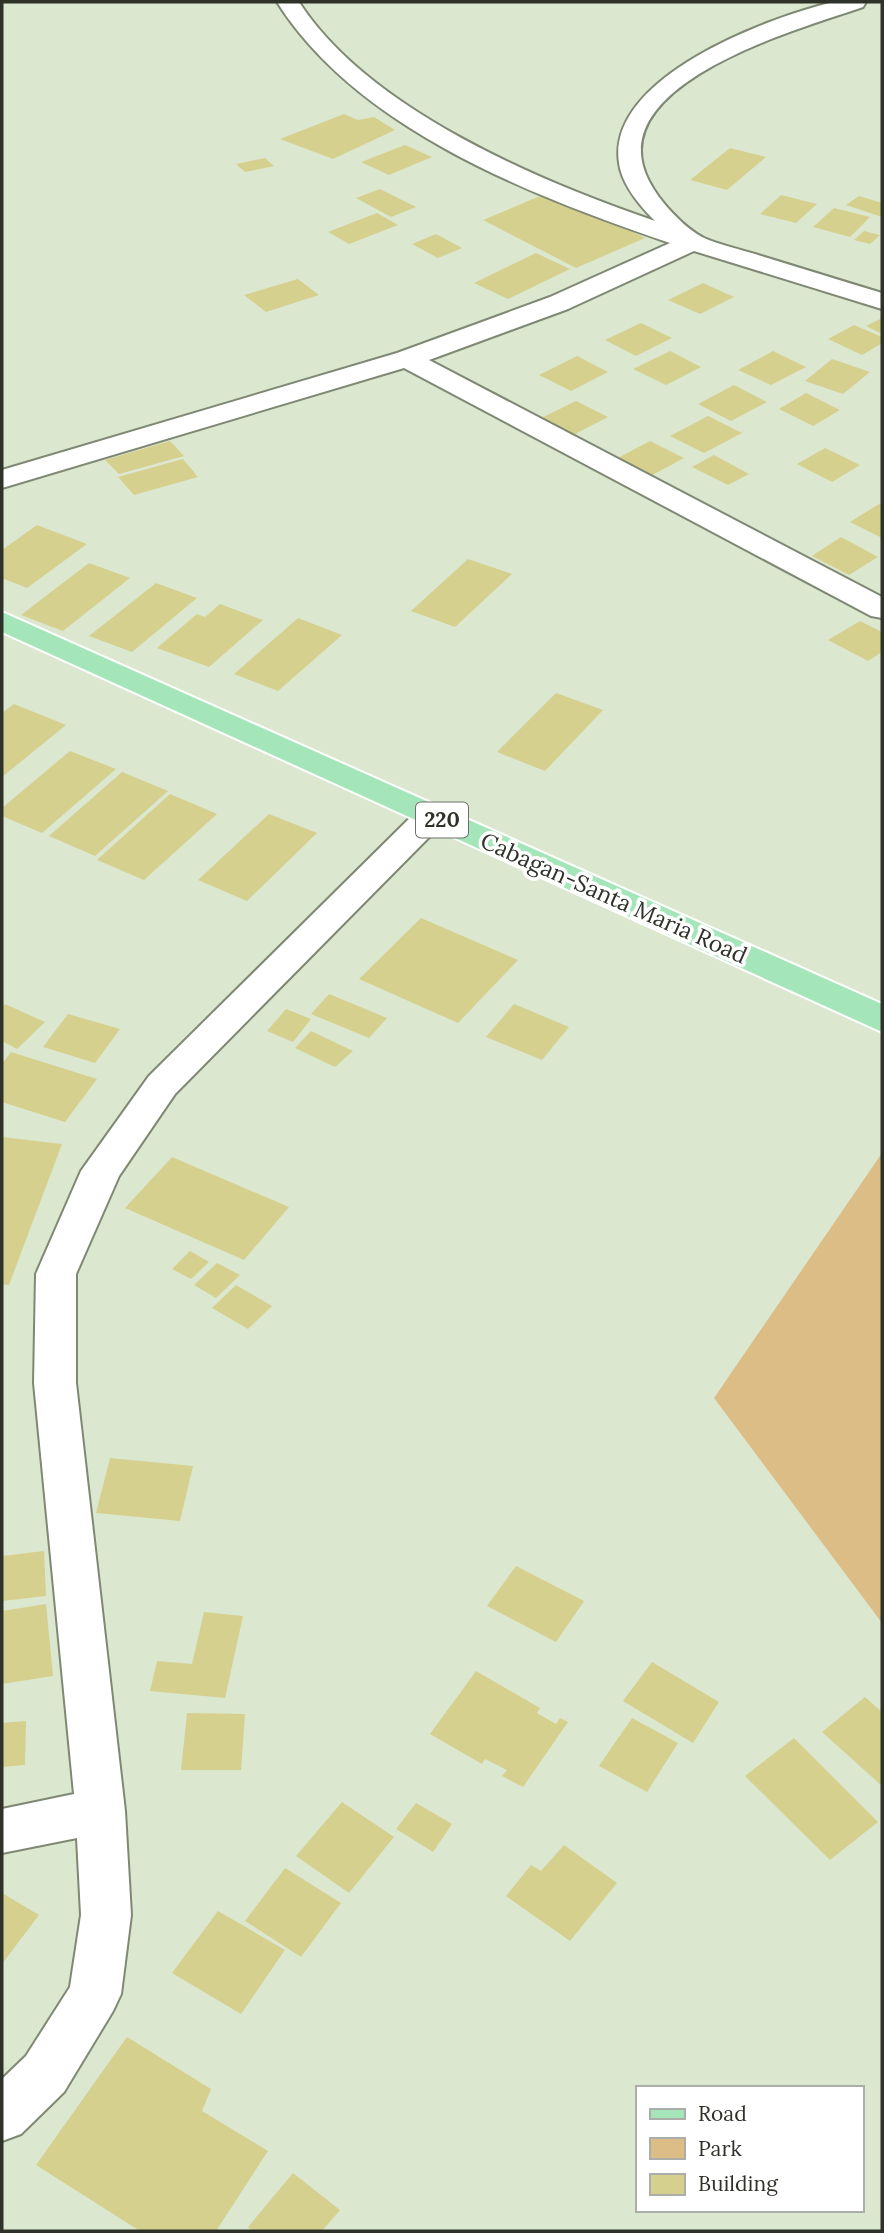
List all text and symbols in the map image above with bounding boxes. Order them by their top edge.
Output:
road number: 220 [416,802,468,838]
street label: Cabagan-Santa Maria Road [476,826,752,970]
legend [636,2086,863,2212]
text: Road [698,2100,747,2127]
text: Park [698,2135,742,2162]
text: Building [698,2170,778,2197]

